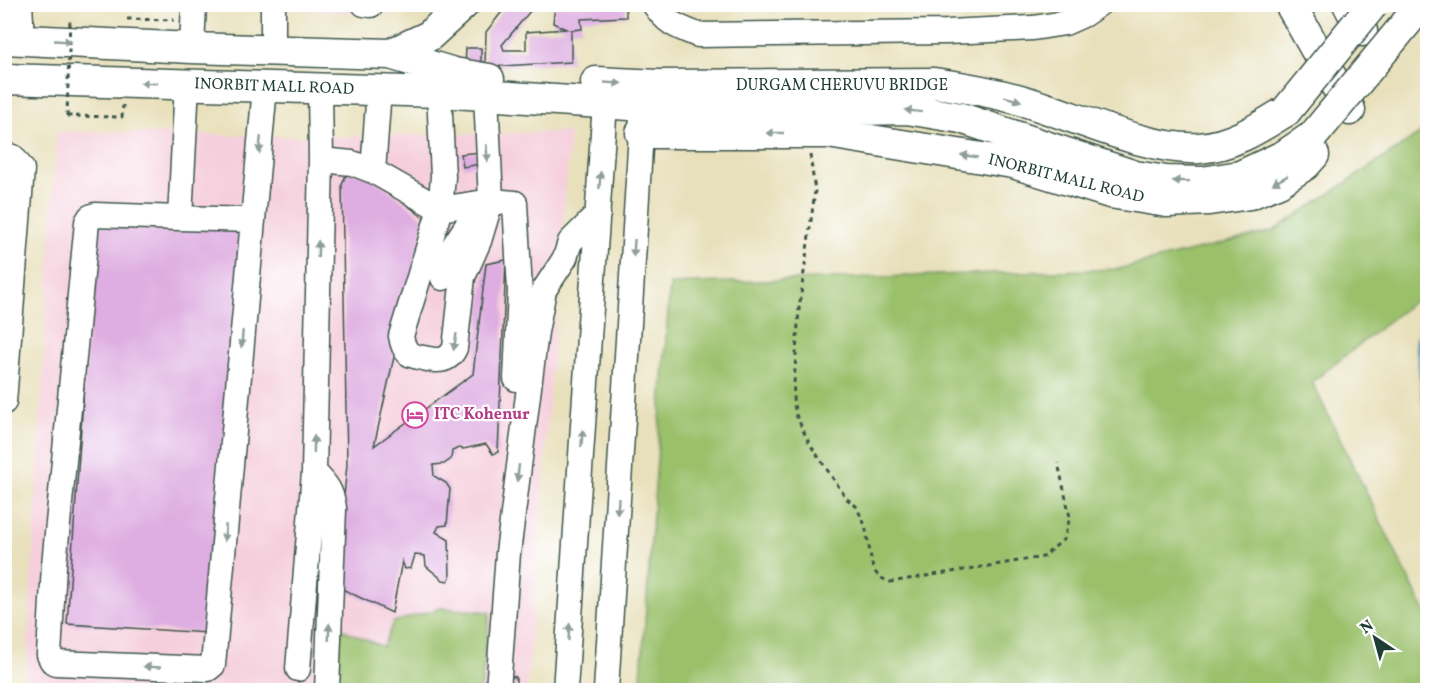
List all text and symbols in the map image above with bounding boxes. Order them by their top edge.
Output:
one-way arrow [53,37,72,46]
street label: INORBIT MALL ROAD [194,73,355,101]
street label: DURGAM CHERUVU BRIDGE [736,75,948,97]
one-way arrow [140,79,159,88]
one-way arrow [603,79,622,88]
one-way arrow [1004,94,1022,104]
one-way arrow [903,106,922,115]
one-way arrow [766,128,785,138]
one-way arrow [255,135,265,154]
one-way arrow [483,144,492,163]
street label: INORBIT MALL ROAD [986,149,1147,209]
one-way arrow [959,151,978,160]
one-way arrow [595,171,605,190]
one-way arrow [1271,175,1288,185]
one-way arrow [1172,176,1191,186]
one-way arrow [629,239,639,258]
one-way arrow [313,240,323,259]
one-way arrow [237,330,247,349]
one-way arrow [450,333,459,352]
hotel icon: ITC Kohenur [400,400,430,430]
place label: ITC Kohenur [434,404,530,426]
one-way arrow [577,428,587,447]
one-way arrow [310,435,319,454]
one-way arrow [513,463,523,482]
one-way arrow [613,496,623,515]
one-way arrow [220,524,230,543]
north arrow [1345,608,1405,668]
text: N [1356,615,1379,640]
one-way arrow [324,623,334,642]
one-way arrow [564,623,573,642]
one-way arrow [143,662,162,672]

